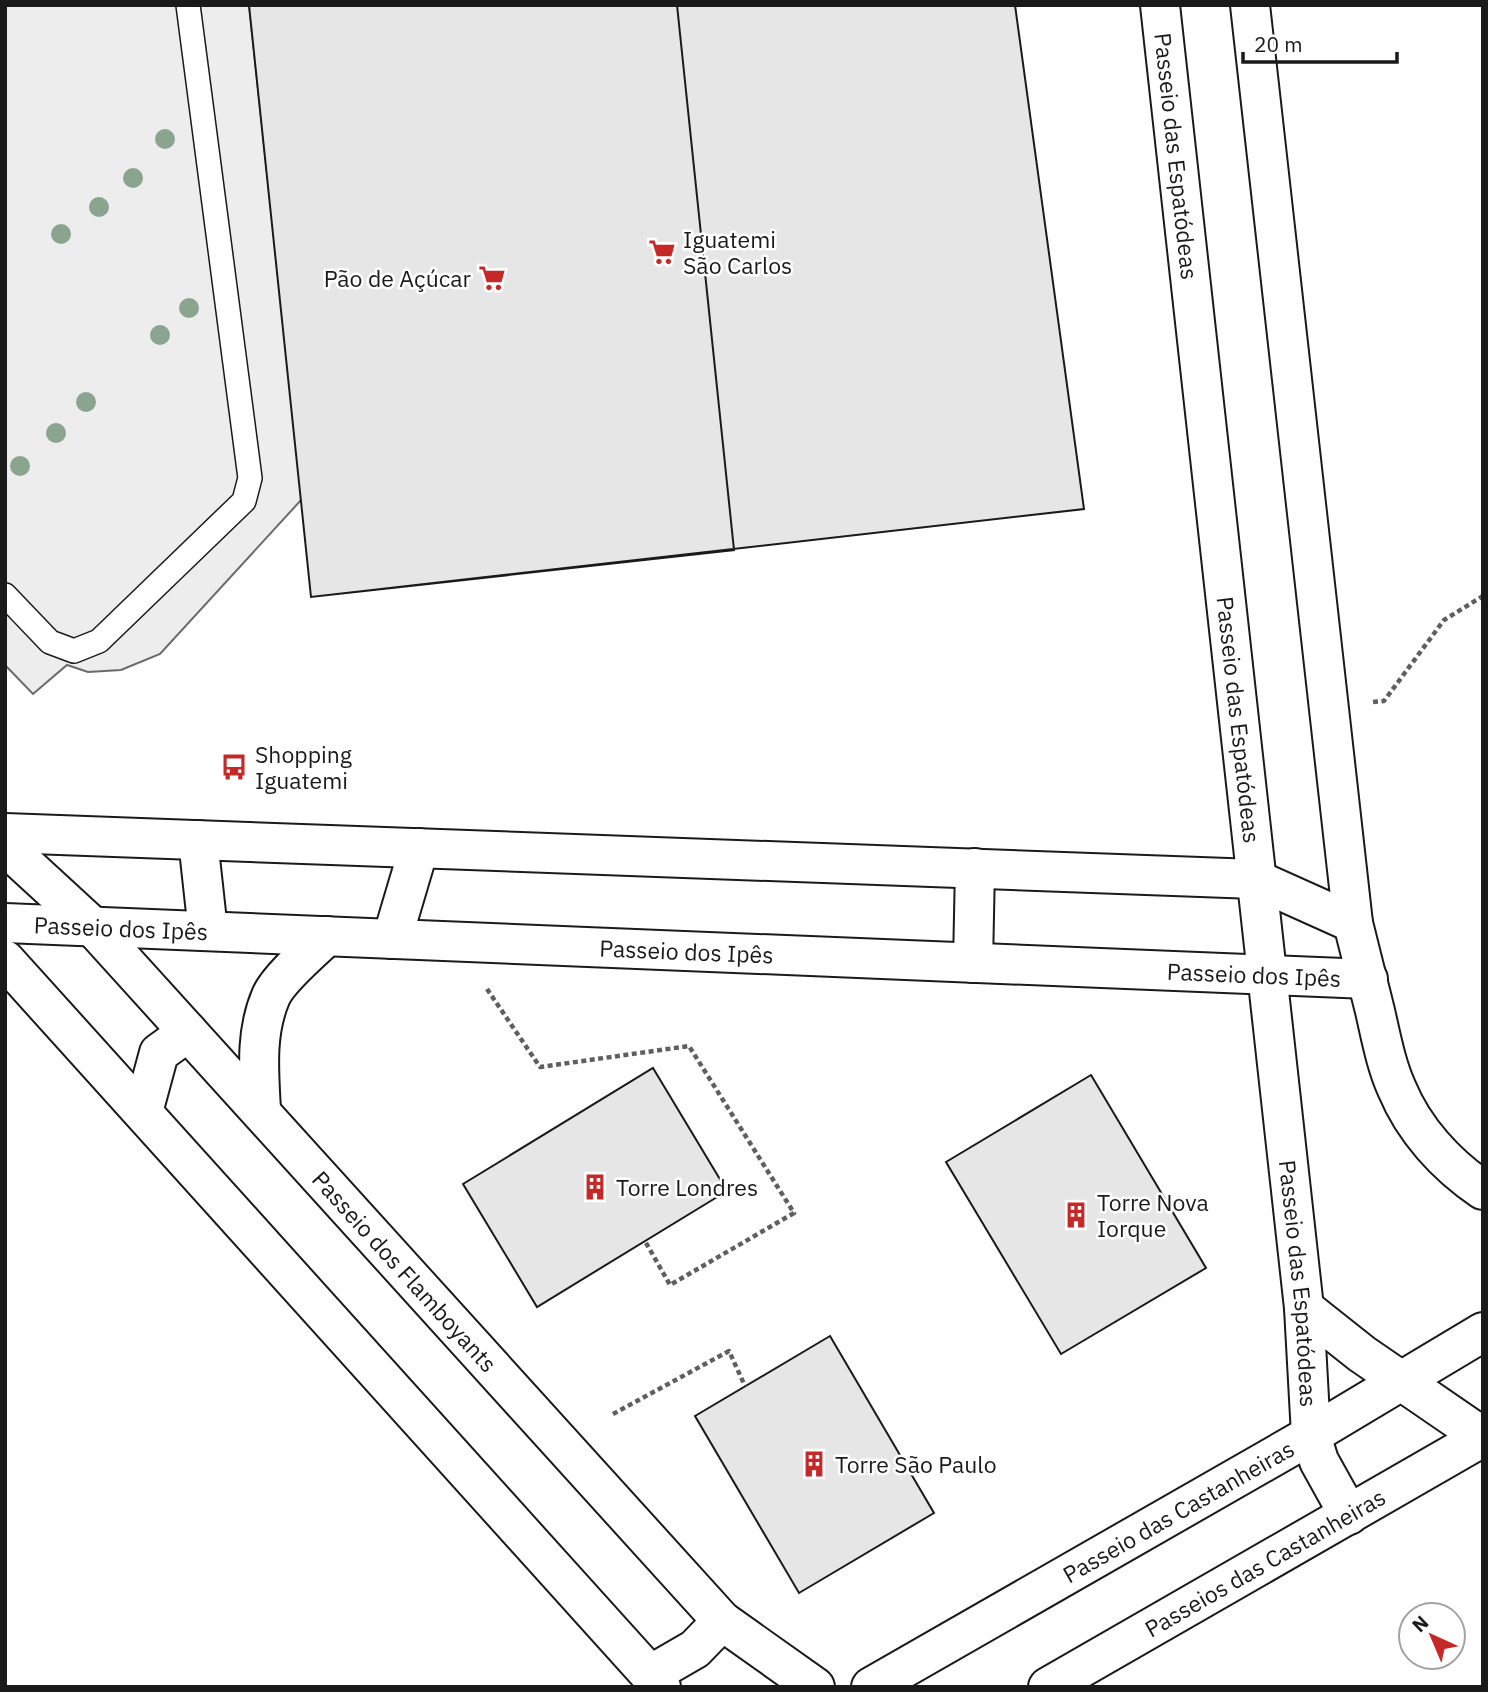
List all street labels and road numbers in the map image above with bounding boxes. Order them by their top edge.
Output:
street label: Passeio das Espatódeas [1148,31,1205,281]
street label: Passeio das Espatódeas [1210,595,1268,845]
street label: Passeio dos Ipês [33,909,209,946]
street label: Passeio dos Ipês [599,932,774,970]
street label: Passeio dos Ipês [1166,956,1342,993]
street label: Passeio das Espatódeas [1273,1158,1324,1408]
street label: Passeio dos Flamboyants [306,1164,504,1378]
street label: Passeio das Castanheiras [1057,1433,1299,1589]
street label: Passeios das Castanheiras [1139,1481,1391,1643]

